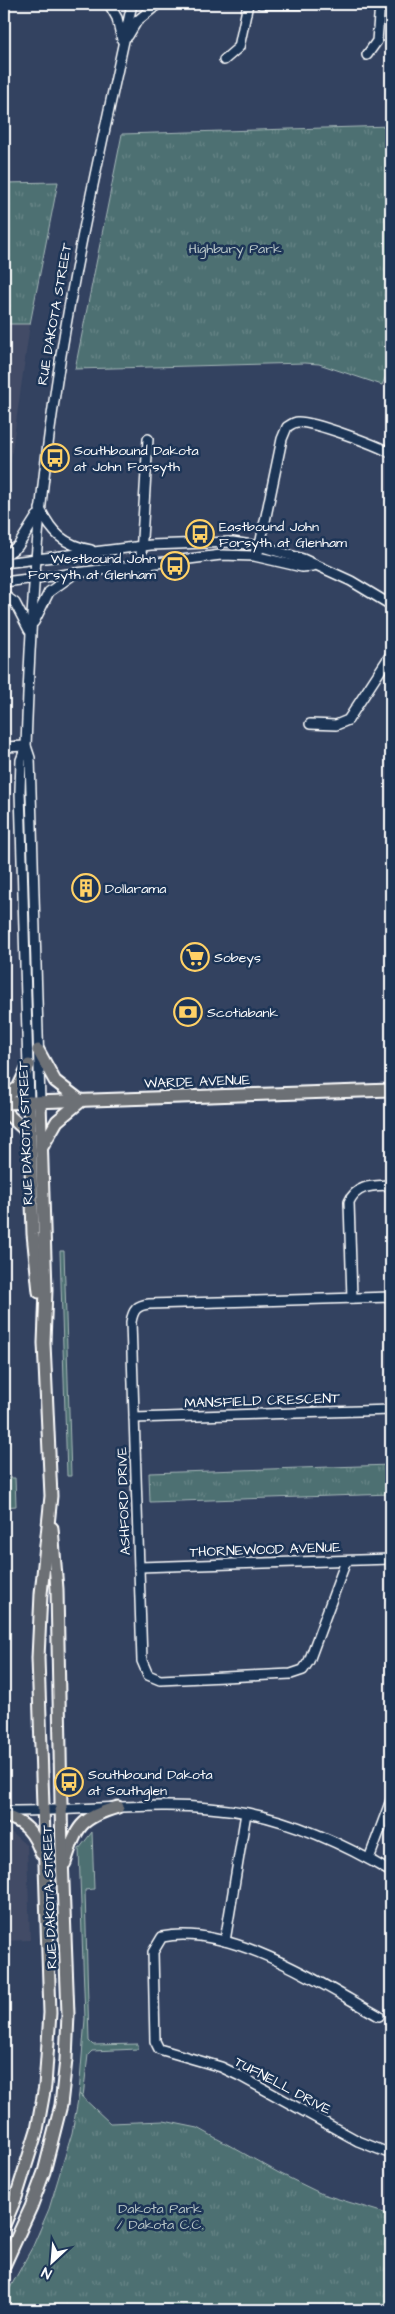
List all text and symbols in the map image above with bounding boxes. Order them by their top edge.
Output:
park label: Highbury Park [188,239,282,259]
street label: RUE DAKOTA STREET [33,241,77,387]
place label: Southbound Dakota at John Forsyth [74,441,199,477]
bus stop icon: Southbound Dakota at John Forsyth [40,443,70,473]
place label: Eastbound John Forsyth at Glenham [219,517,347,553]
bus stop icon: Eastbound John Forsyth at Glenham [185,519,215,549]
place label: Westbound John Forsyth at Glenham [28,549,156,585]
bus stop icon: Westbound John Forsyth at Glenham [160,551,190,581]
building icon: Dollarama [71,873,101,903]
place label: Dollarama [105,879,166,899]
supermarket icon: Sobeys [180,942,210,972]
place label: Sobeys [214,948,261,968]
bank icon: Scotiabank [173,997,203,1027]
place label: Scotiabank [207,1003,279,1023]
street label: RUE DAKOTA STREET [13,1060,39,1205]
street label: WARDE AVENUE [144,1070,251,1094]
street label: MANSFIELD CRESCENT [184,1388,340,1414]
street label: ASHFORD DRIVE [112,1446,136,1555]
street label: THORNEWOOD AVENUE [189,1537,342,1563]
place label: Southbound Dakota at Southglen [88,1765,213,1801]
bus stop icon: Southbound Dakota at Southglen [54,1767,84,1797]
street label: RUE DAKOTA STREET [37,1824,63,1969]
street label: TUFNELL DRIVE [231,2052,335,2120]
park label: Dakota Park / Dakota C.C. [117,2199,203,2235]
north arrow [28,2236,78,2286]
text: N [38,2262,55,2284]

